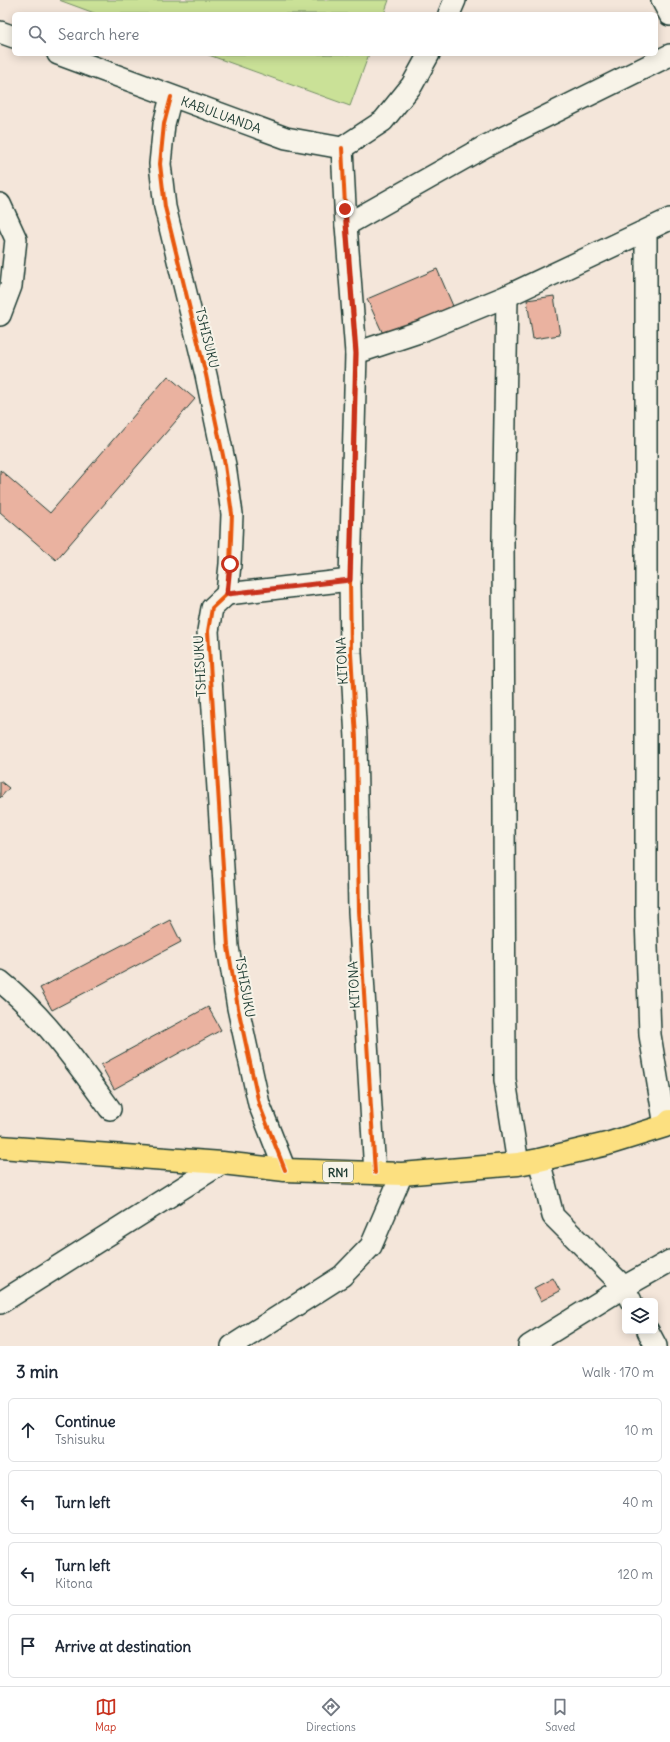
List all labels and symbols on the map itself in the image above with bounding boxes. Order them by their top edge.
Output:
street label: KABULUANDA [178,93,264,137]
route end [336,200,354,218]
street label: TSHISUKU [191,306,223,370]
route start [221,555,239,573]
street label: TSHISUKU [190,635,210,697]
street label: KITONA [332,637,352,685]
street label: TSHISUKU [231,955,259,1019]
street label: KITONA [344,961,364,1009]
road number: RN1 [323,1162,353,1182]

